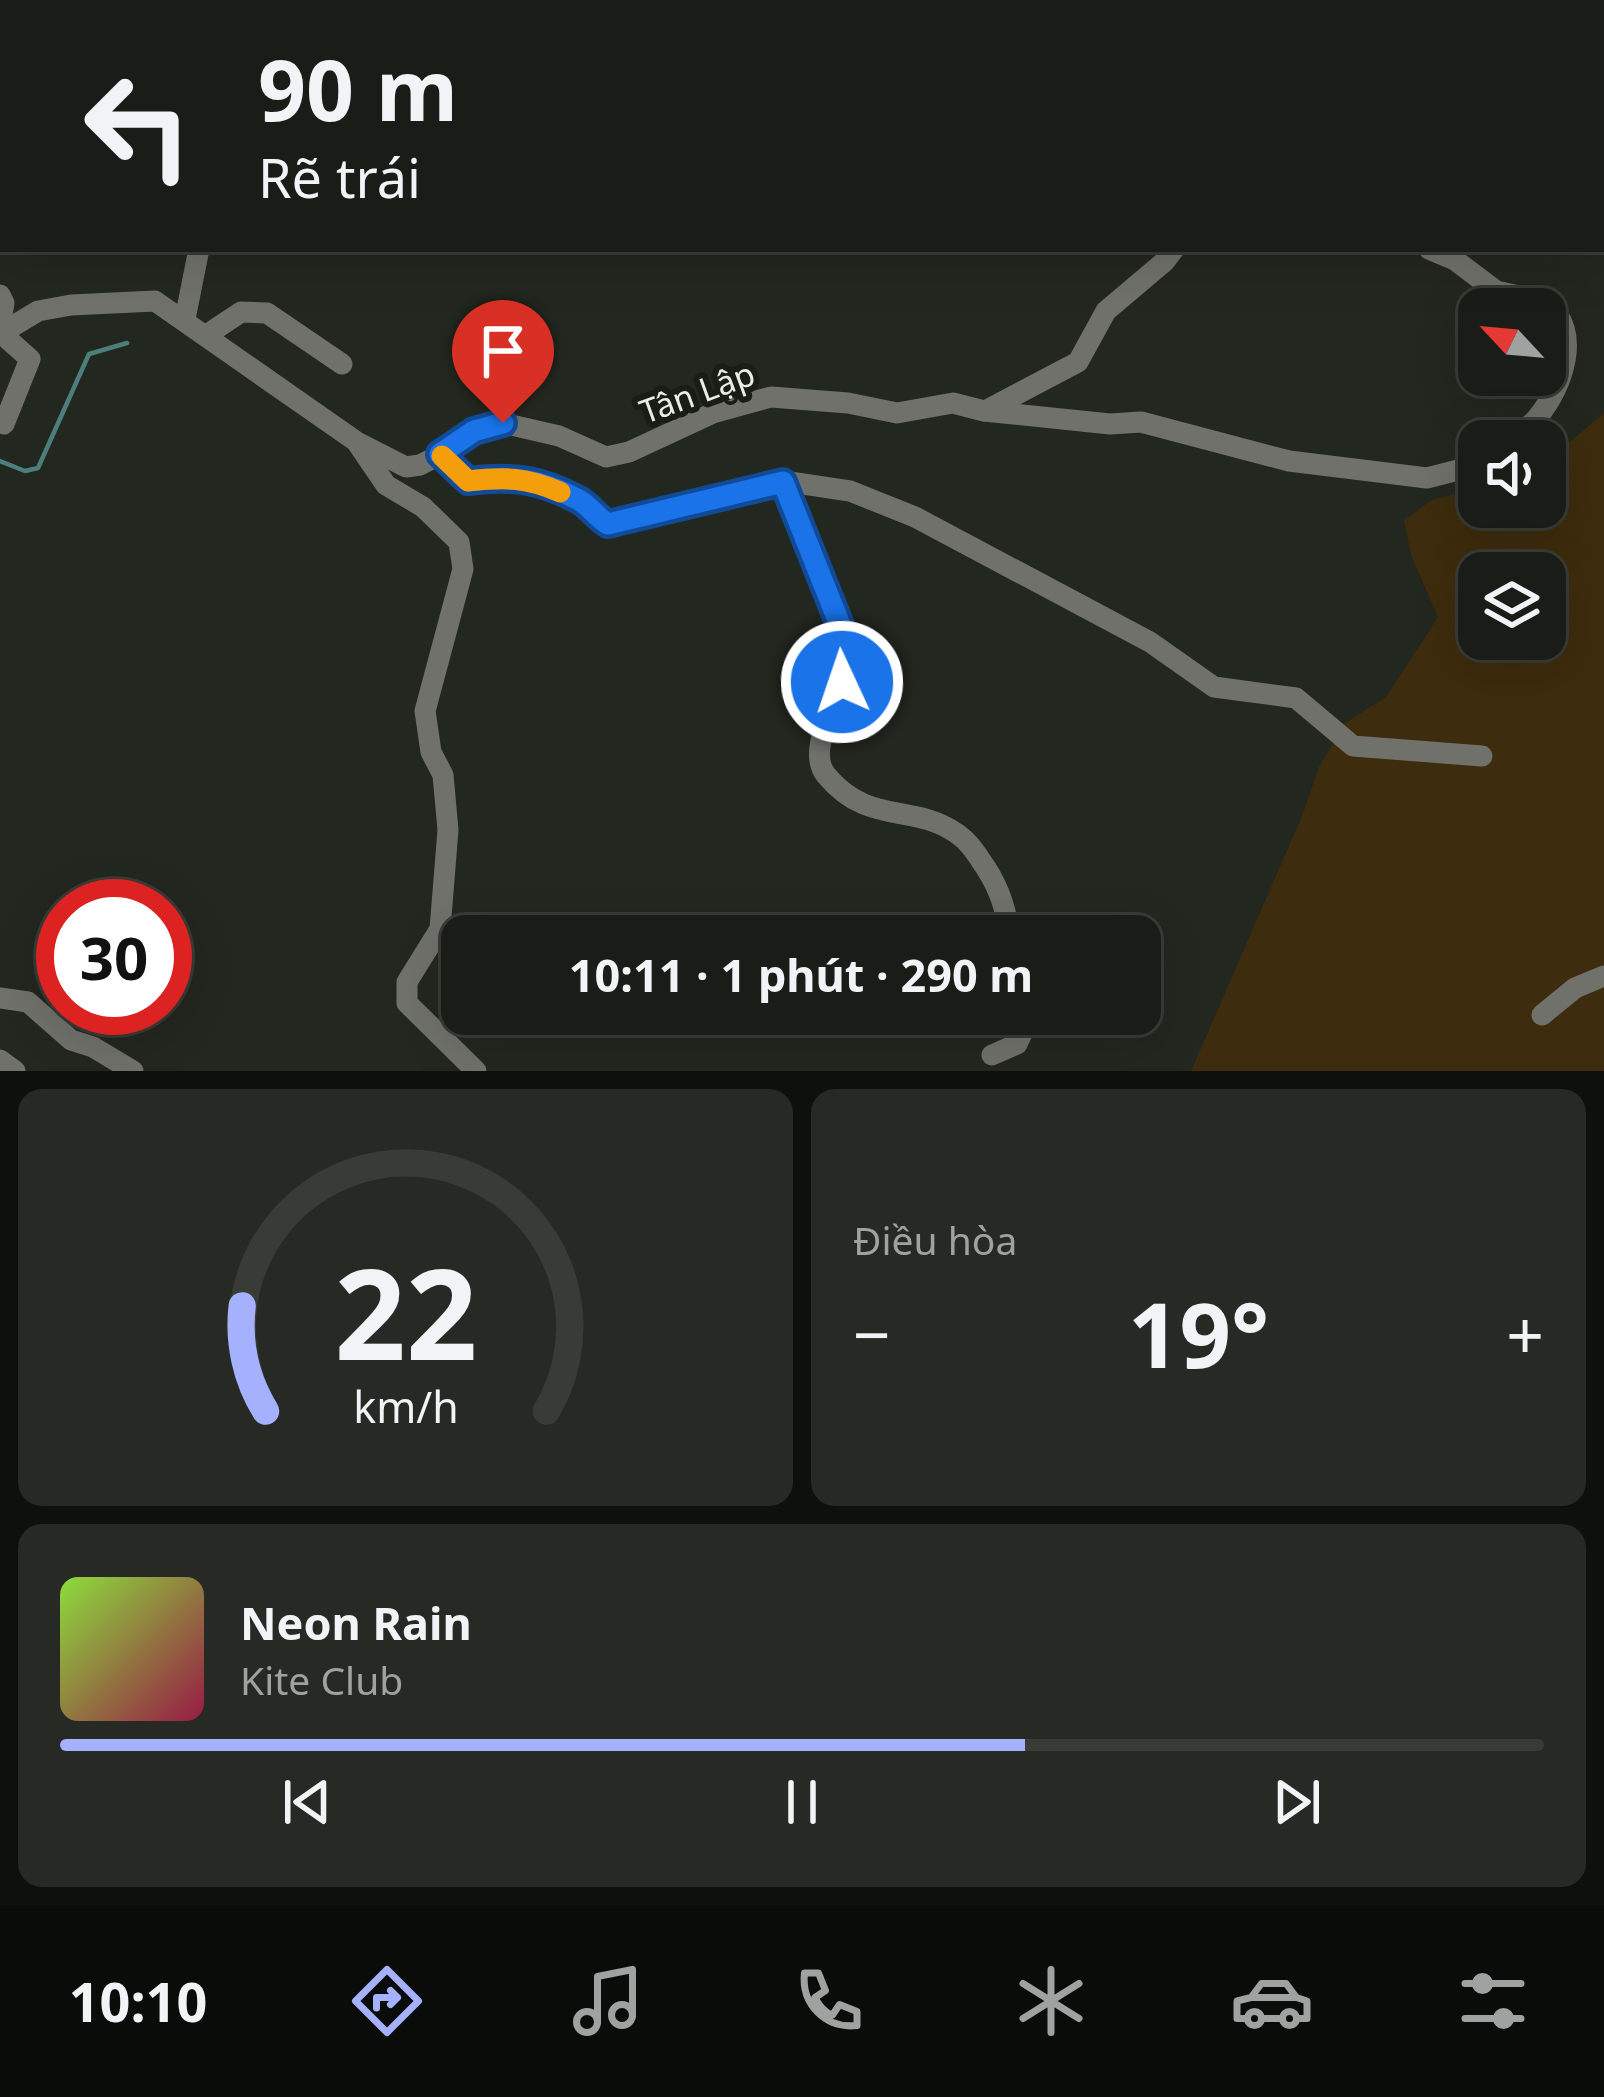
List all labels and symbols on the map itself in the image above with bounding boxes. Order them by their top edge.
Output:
north arrow [1458,288,1566,396]
pin [452,300,554,423]
street label: Tân Lập [633,350,761,434]
position arrow [779,619,905,745]
speed limit sign: 30 [36,879,192,1035]

